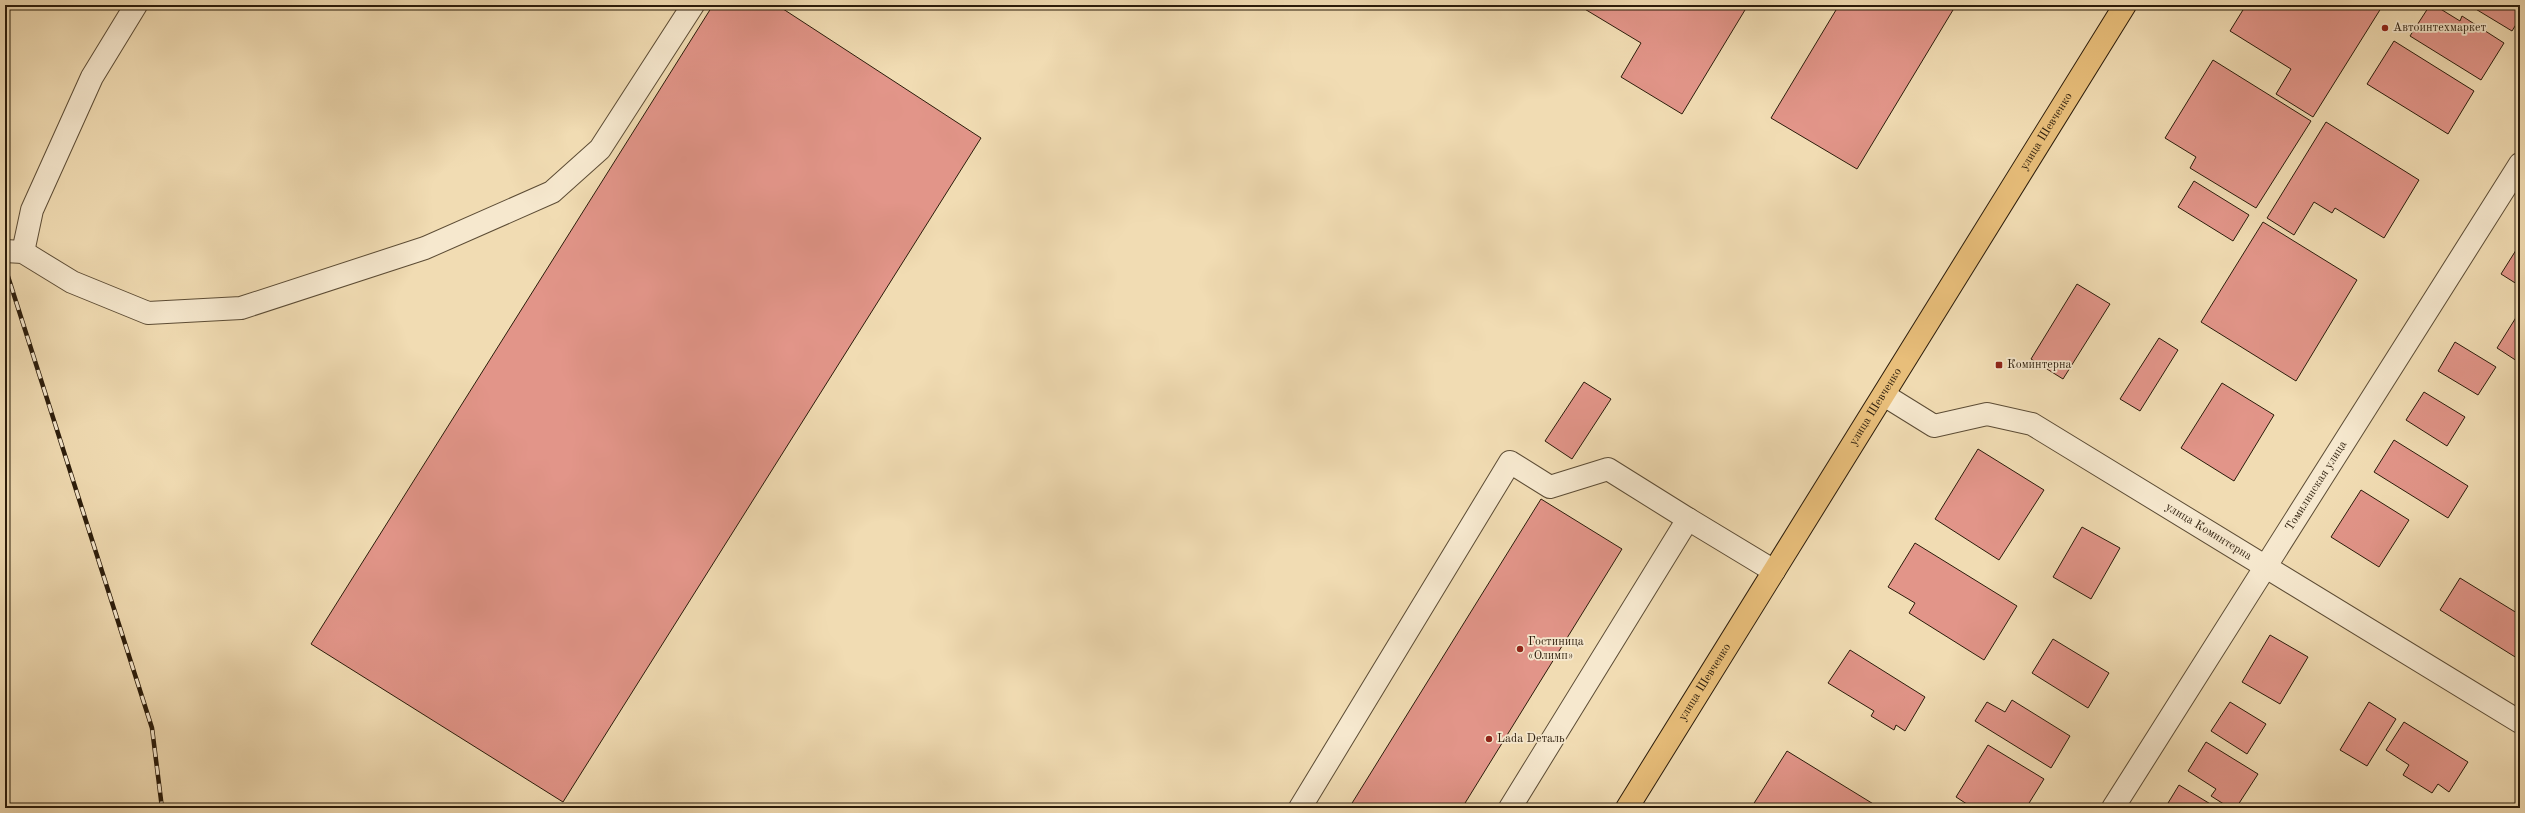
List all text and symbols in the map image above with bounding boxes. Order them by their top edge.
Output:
place label: Автоинтехмаркет [2393,22,2487,34]
marker: Автоинтехмаркет [2380,23,2390,33]
street label: улица Шевченко [2018,91,2075,172]
place label: Коминтерна [2007,359,2072,371]
marker: Коминтерна [1994,360,2004,370]
street label: улица Шевченко [1847,366,1904,448]
street label: Томилинская улица [2284,439,2349,533]
street label: улица Коминтерна [2163,501,2254,563]
place label: Гостиница «Олимп» [1528,636,1584,662]
street label: улица Шевченко [1677,641,1734,723]
marker: Гостиница «Олимп» [1515,644,1525,654]
place label: Lada Dеталь [1497,733,1565,745]
marker: Lada Dеталь [1484,734,1494,744]

